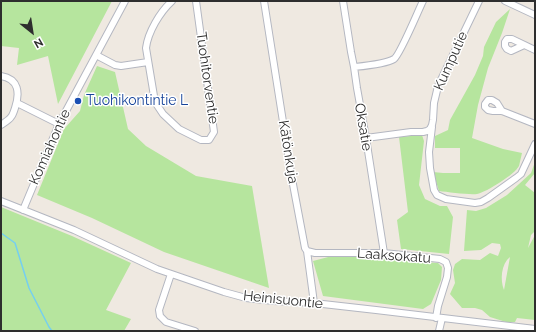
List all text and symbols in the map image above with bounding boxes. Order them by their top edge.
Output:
north arrow [12,12,52,52]
street label: Kumputie [431,29,471,93]
street label: Tuohitorventie [192,31,222,125]
text: N [31,35,45,51]
place label: Tuohikontintie L [86,93,188,109]
marker: Tuohikontintie L [73,96,83,106]
street label: Oksatie [351,102,375,152]
street label: Komiahontie [26,107,74,187]
street label: Kätönkuja [275,119,301,185]
street label: Laaksokatu [357,245,431,267]
street label: Heinisuontie [242,287,324,313]

